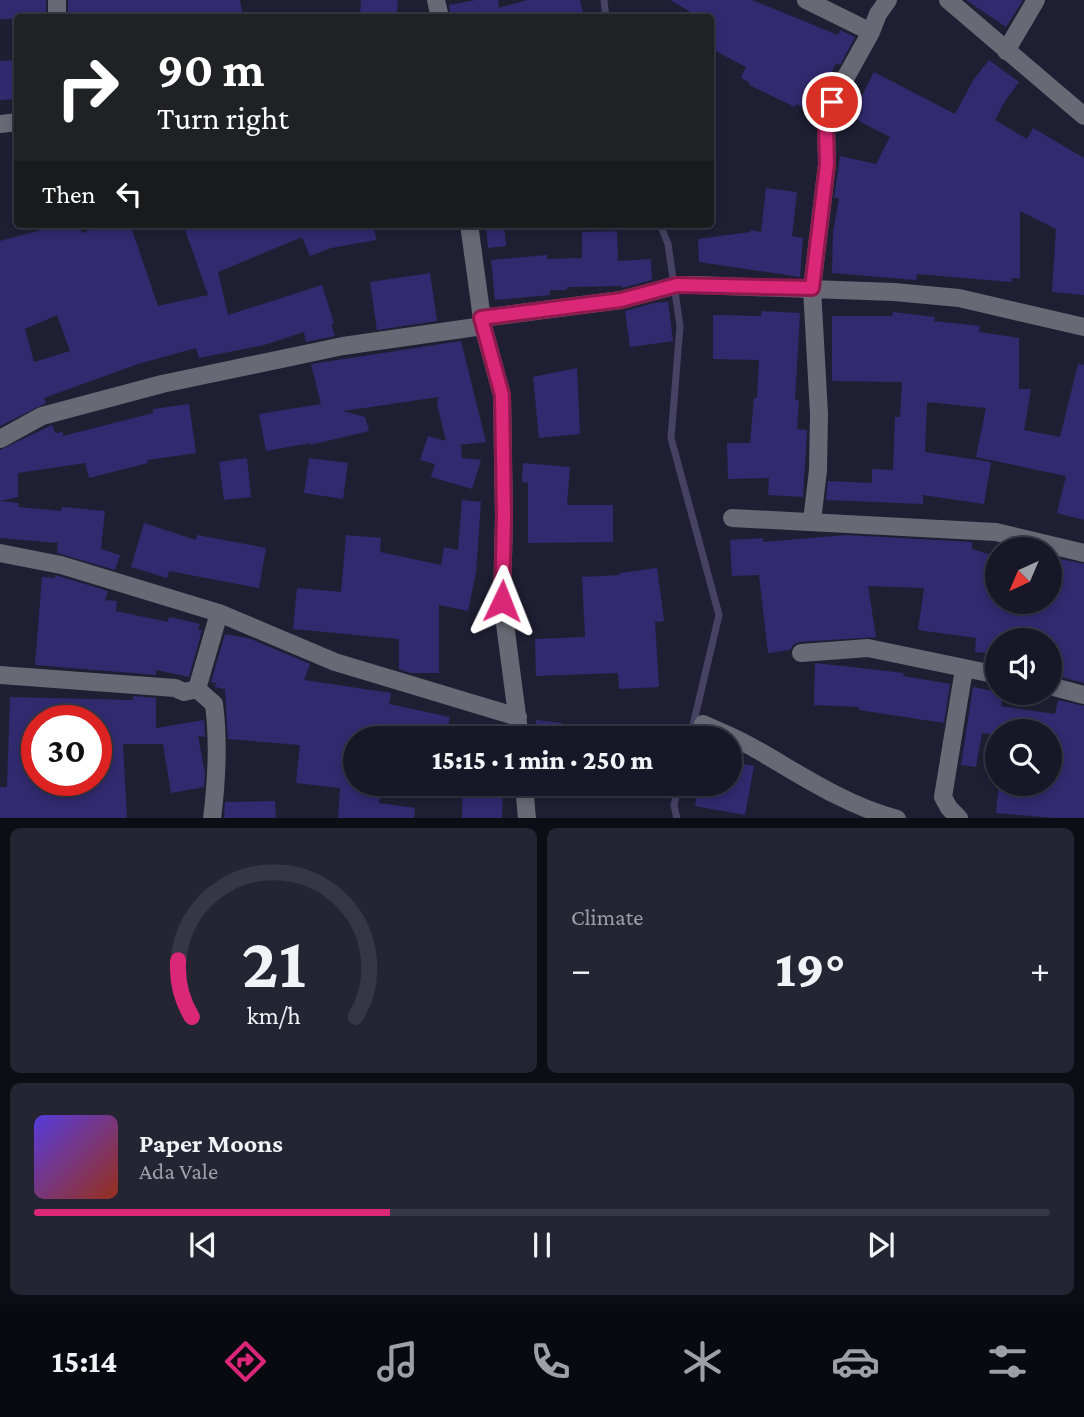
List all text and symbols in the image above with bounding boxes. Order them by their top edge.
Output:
icon: right [42,42,133,133]
text: 90 m [157,42,264,97]
pin [802,72,862,132]
icon: arrive [813,83,851,121]
text: Turn right [157,100,289,136]
icon: left [110,175,148,213]
text: Then [42,180,96,209]
north arrow [985,537,1062,614]
map controls [985,537,1062,796]
position arrow [465,564,539,638]
button: sound [985,628,1062,705]
speed limit sign: 30 [21,705,112,796]
button: search [985,719,1062,796]
text: 15:15 · 1 min · 250 m [432,746,653,775]
text: Climate [571,904,643,930]
text: 21 [241,922,306,1003]
text: 19° [775,939,846,997]
text: − [571,948,591,990]
text: + [1030,948,1050,990]
text: km/h [247,1001,300,1028]
text: Paper Moons [139,1129,283,1158]
text: Ada Vale [139,1158,218,1184]
icon: previous [184,1226,222,1264]
icon: pause [523,1226,561,1264]
icon: next [862,1226,900,1264]
icon: directions [221,1337,270,1386]
icon: music [373,1337,422,1386]
icon: phone [526,1337,575,1386]
icon: climate [678,1337,727,1386]
icon: car [831,1337,880,1386]
icon: filters [983,1337,1032,1386]
text: 15:14 [52,1343,118,1379]

